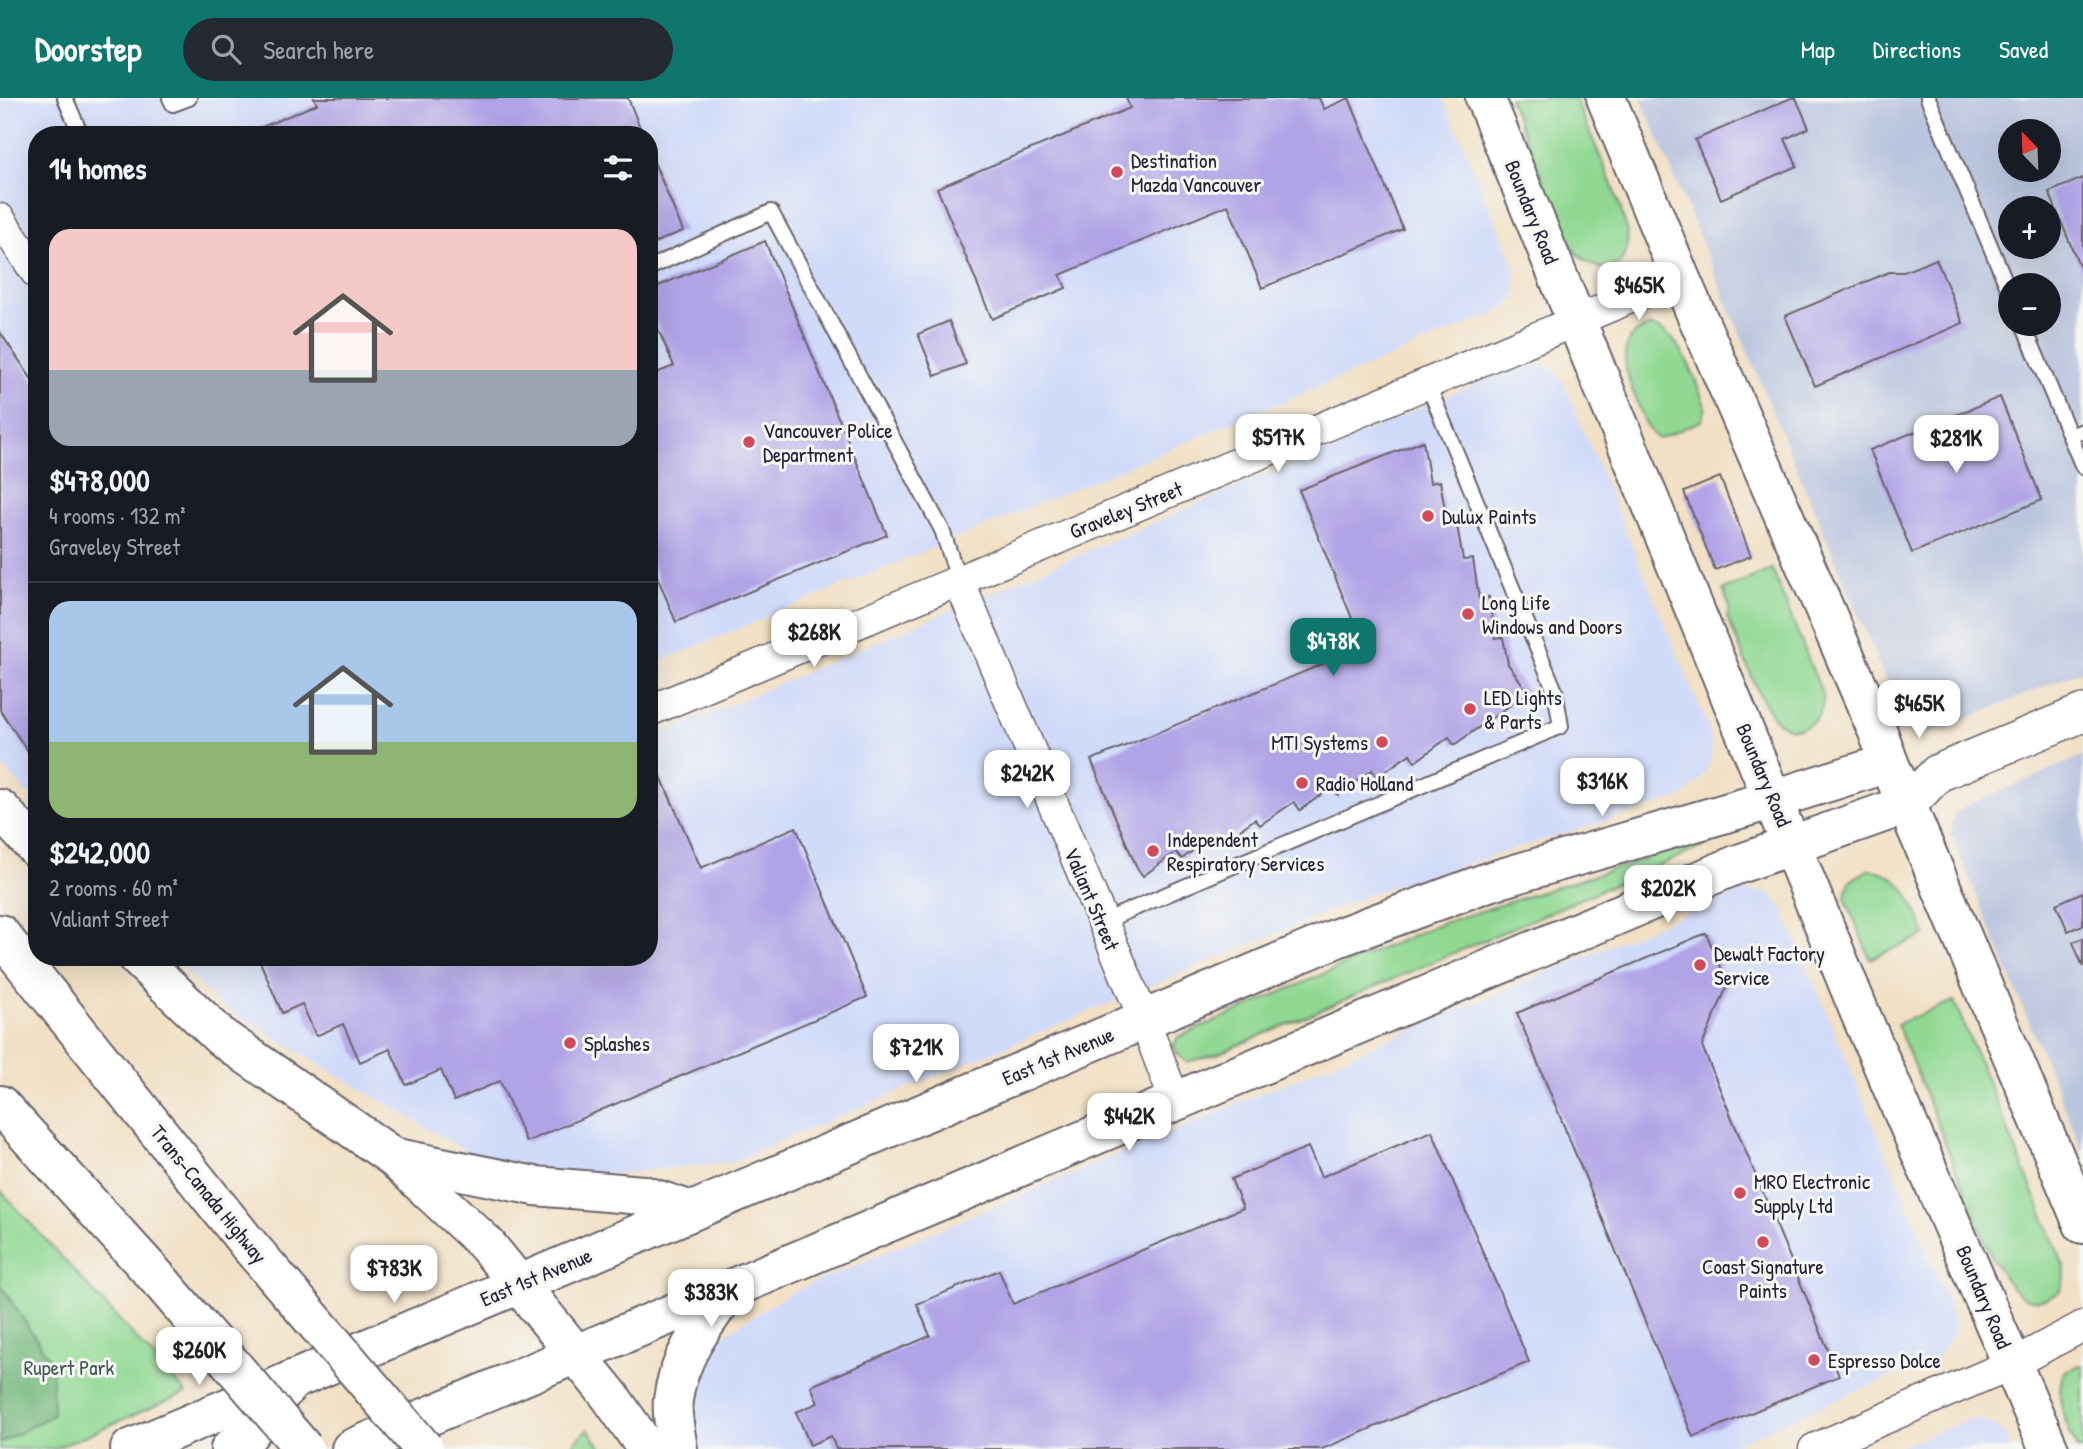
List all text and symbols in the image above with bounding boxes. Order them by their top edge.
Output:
search box [183,18,673,81]
text: Doorstep [35,27,141,71]
icon: search [207,30,245,68]
text: Search here [263,32,374,67]
text: Map [1801,33,1835,65]
text: Directions [1873,33,1961,65]
text: Saved [1999,33,2048,65]
north arrow [1998,119,2062,182]
map controls [1998,119,2061,336]
place label: Destination Mazda Vancouver [1131,146,1261,199]
text: 14 homes [49,148,147,188]
icon: filters [599,149,637,187]
street label: Boundary Road [1498,156,1566,268]
marker: Destination Mazda Vancouver [1109,164,1125,180]
button: + [1998,196,2061,259]
pin: $465K [1590,262,1688,322]
text: $465K [1613,269,1665,300]
button: − [1998,273,2061,336]
icon: home [280,275,406,401]
pin: $517K [1229,414,1327,474]
place label: Vancouver Police Department [763,416,893,469]
pin: $281K [1907,416,2005,475]
text: $517K [1251,421,1305,452]
text: $281K [1930,422,1982,453]
marker: Vancouver Police Department [741,434,757,450]
text: $478,000 [49,460,150,500]
street label: Graveley Street [1065,474,1188,546]
text: 4 rooms · 132 m² [49,500,186,531]
place label: Dulux Paints [1442,502,1536,531]
marker: Dulux Paints [1420,508,1436,524]
text: Graveley Street [49,531,180,562]
place label: Long Life Windows and Doors [1482,588,1622,641]
marker: Long Life Windows and Doors [1460,606,1476,622]
pin: $268K [765,610,863,669]
text: $268K [787,616,841,647]
pin: $478K [1284,618,1382,678]
text: $478K [1306,625,1360,656]
icon: home [280,647,406,773]
pin: $465K [1870,680,1968,740]
place label: LED Lights & Parts [1484,683,1562,736]
text: $465K [1893,687,1945,718]
marker: LED Lights & Parts [1462,701,1478,717]
street label: Boundary Road [1729,719,1799,831]
place label: MTI Systems [1271,728,1368,757]
marker: MTI Systems [1374,734,1390,750]
pin: $242K [978,750,1076,810]
text: $242K [1000,757,1054,788]
pin: $316K [1553,758,1651,818]
text: $316K [1576,765,1628,796]
place label: Radio Holland [1316,769,1413,798]
marker: Radio Holland [1294,775,1310,791]
place label: Independent Respiratory Services [1167,825,1324,878]
text: $242,000 [49,832,150,872]
street label: Valiant Street [1057,843,1127,956]
marker: Independent Respiratory Services [1145,843,1161,859]
pin: $202K [1619,866,1717,925]
text: 2 rooms · 60 m² [49,872,178,903]
text: $202K [1640,872,1696,903]
text: Valiant Street [49,903,168,934]
place label: Dewalt Factory Service [1714,939,1825,992]
marker: Dewalt Factory Service [1692,957,1708,973]
street label: East 1st Avenue [998,1019,1118,1093]
pin: $721K [867,1024,965,1084]
place label: Splashes [584,1029,650,1058]
text: $721K [889,1031,943,1062]
marker: Splashes [562,1035,578,1051]
pin: $442K [1080,1094,1178,1153]
text: $442K [1103,1100,1155,1131]
street label: Trans-Canada Highway [144,1119,274,1269]
place label: MRO Electronic Supply Ltd [1754,1167,1871,1220]
marker: MRO Electronic Supply Ltd [1732,1185,1748,1201]
marker: Coast Signature Paints [1755,1234,1771,1250]
street label: East 1st Avenue [476,1240,596,1314]
street label: Boundary Road [1949,1241,2019,1353]
pin: $783K [345,1246,443,1305]
text: $783K [366,1252,422,1283]
place label: Coast Signature Paints [1702,1252,1824,1305]
pin: $383K [662,1270,760,1329]
text: $383K [684,1276,738,1307]
pin: $260K [150,1328,248,1387]
text: $260K [172,1334,226,1365]
place label: Espresso Dolce [1828,1346,1941,1375]
marker: Espresso Dolce [1806,1352,1822,1368]
park label: Rupert Park [24,1353,115,1382]

